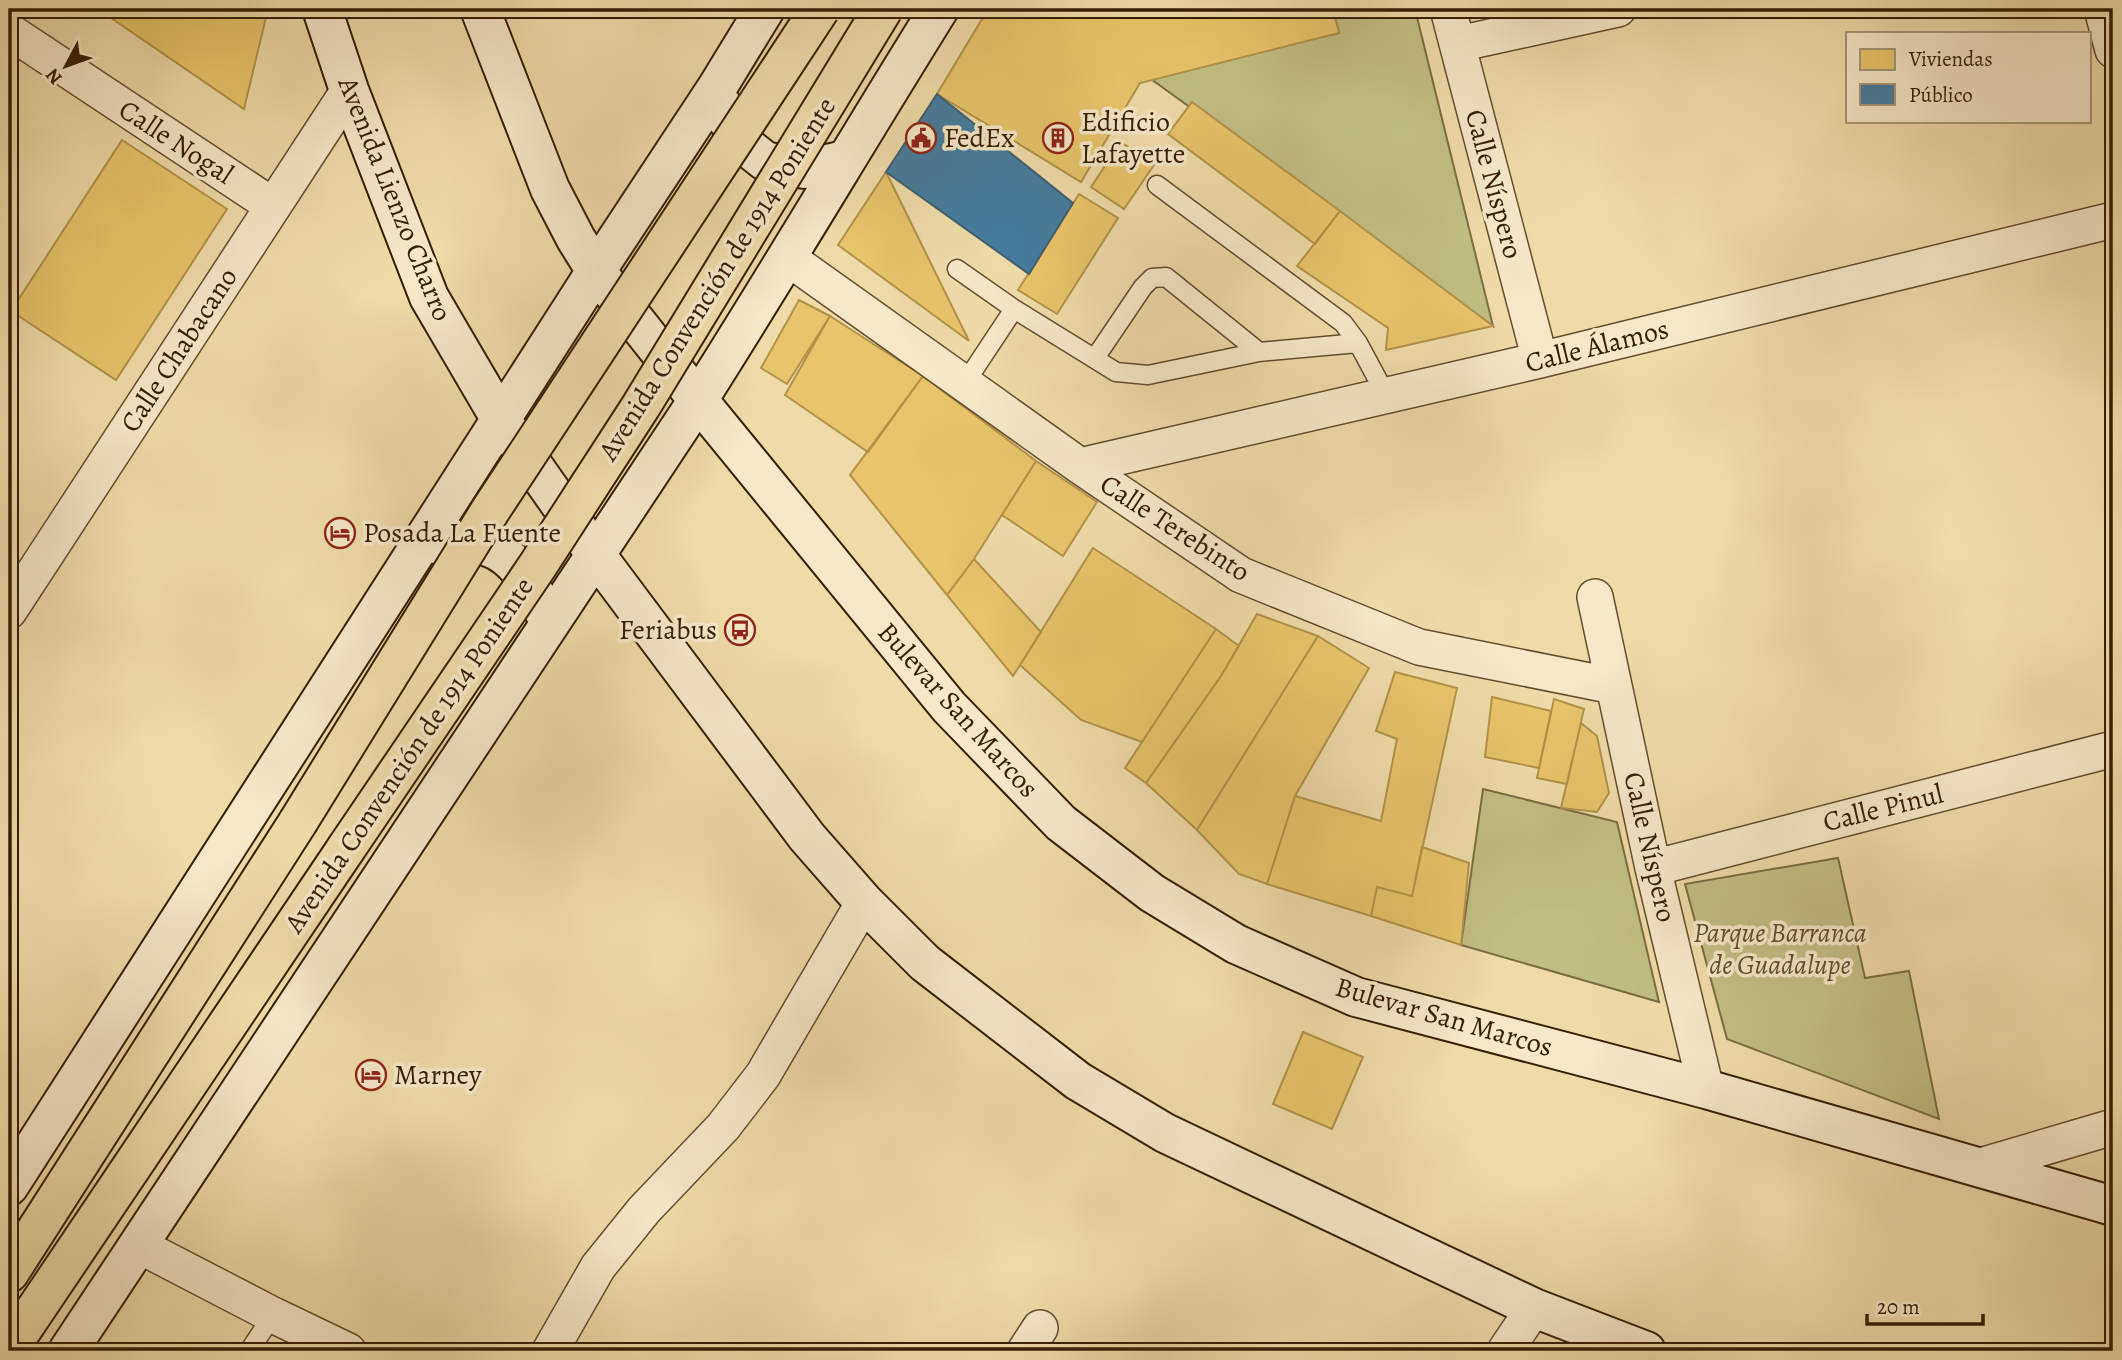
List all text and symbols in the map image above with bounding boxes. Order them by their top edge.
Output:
north arrow [32,32,102,102]
legend [1846,32,2090,122]
text: Viviendas [1908,45,1993,73]
text: N [39,63,68,90]
street label: Avenida Lienzo Charro [328,70,461,327]
text: Público [1909,81,1973,109]
street label: Avenida Convención de 1914 Poniente [589,90,845,469]
street label: Calle Nogal [111,91,241,193]
place label: Edificio Lafayette [1081,103,1185,173]
street label: Calle Níspero [1456,105,1532,263]
place label: FedEx [944,119,1015,157]
public building icon: FedEx [904,121,938,155]
building icon: Edificio Lafayette [1041,121,1075,155]
street label: Calle Chabacano [112,260,246,440]
street label: Calle Álamos [1521,310,1673,382]
street label: Calle Terebinto [1092,465,1258,591]
place label: Posada La Fuente [363,514,561,552]
hotel icon: Posada La Fuente [323,516,357,550]
street label: Avenida Convención de 1914 Poniente [275,570,543,941]
place label: Feriabus [619,611,717,649]
bus stop icon: Feriabus [723,613,757,647]
street label: Bulevar San Marcos [869,614,1047,806]
street label: Calle Níspero [1614,768,1686,926]
street label: Calle Pinul [1819,775,1947,841]
park label: Parque Barranca de Guadalupe [1693,914,1867,984]
street label: Bulevar San Marcos [1331,968,1557,1066]
place label: Marney [394,1056,482,1094]
hotel icon: Marney [354,1058,388,1092]
scale bar [1867,1283,1982,1327]
text: 20 m [1877,1293,1920,1321]

